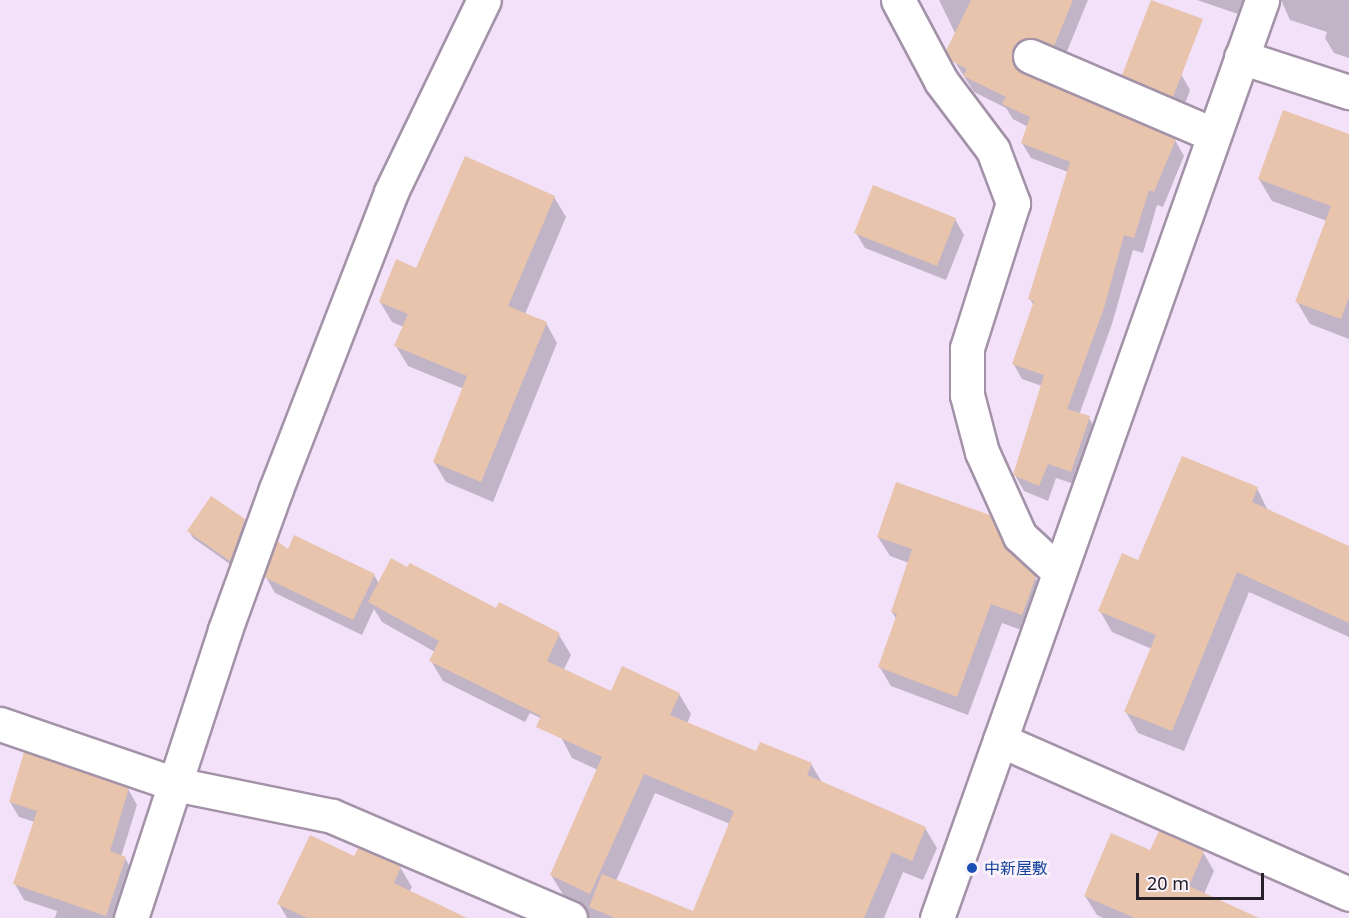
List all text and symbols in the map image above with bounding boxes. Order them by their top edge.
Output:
place label: 中新屋敷 [984,858,1048,878]
marker: 中新屋敷 [965,861,979,875]
scale bar [1139,861,1266,899]
text: 20 m [1147,871,1189,895]

